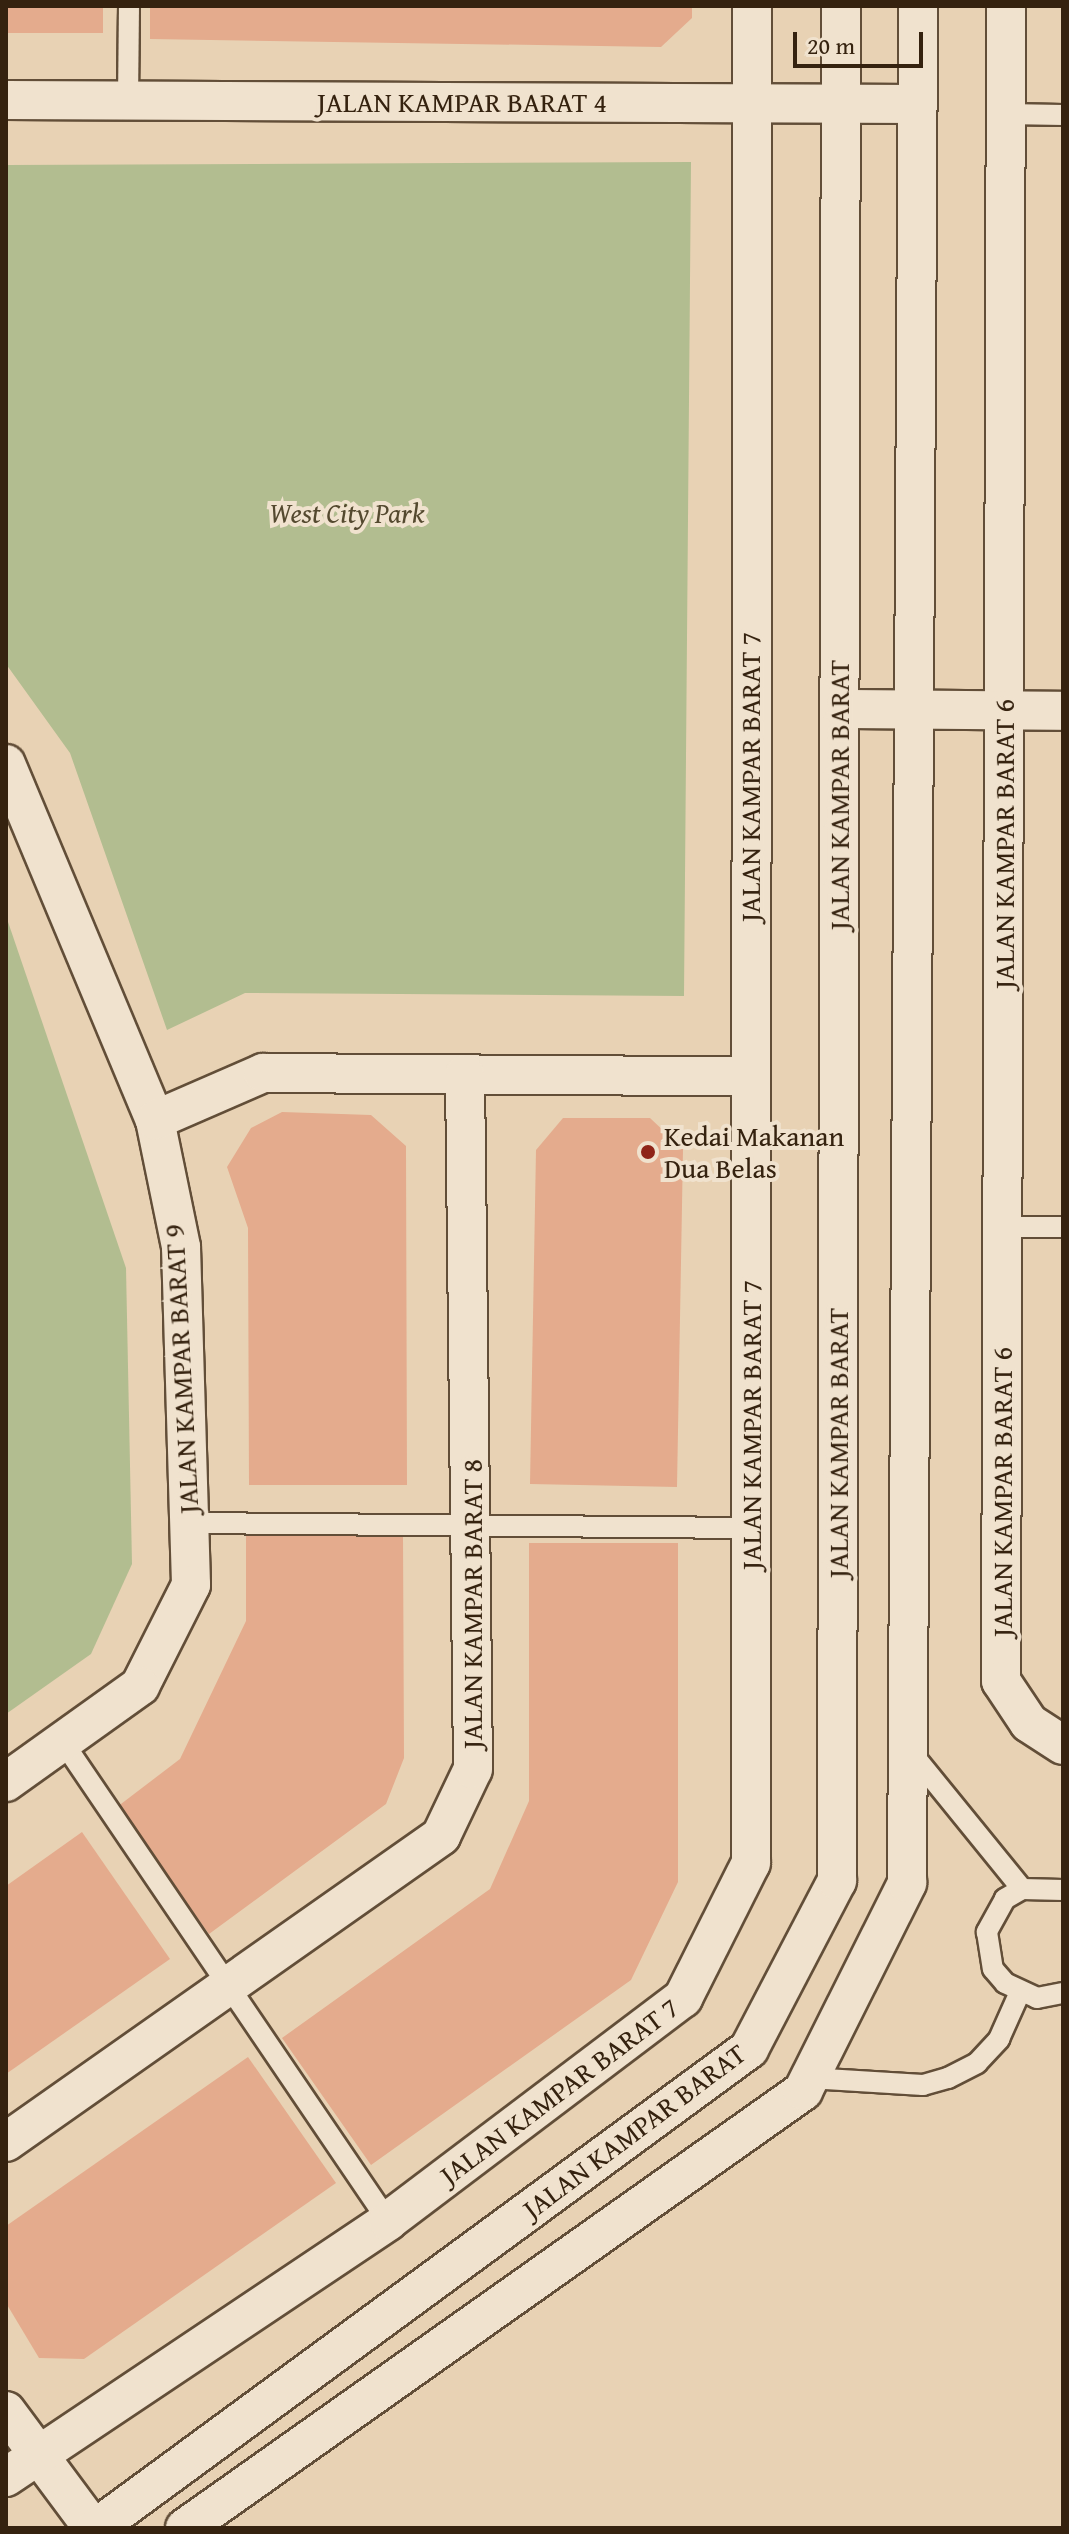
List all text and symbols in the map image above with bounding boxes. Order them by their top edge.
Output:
scale bar [797,16,927,66]
text: 20 m [807,28,855,63]
street label: JALAN KAMPAR BARAT 4 [317,85,607,119]
park label: West City Park [270,496,424,530]
street label: JALAN KAMPAR BARAT 7 [733,632,767,922]
street label: JALAN KAMPAR BARAT [822,660,856,930]
street label: JALAN KAMPAR BARAT 6 [987,699,1021,989]
place label: Kedai Makanan Dua Belas [664,1119,844,1185]
marker: Kedai Makanan Dua Belas [639,1143,657,1161]
street label: JALAN KAMPAR BARAT 9 [157,1223,205,1515]
street label: JALAN KAMPAR BARAT 7 [734,1280,768,1570]
street label: JALAN KAMPAR BARAT [821,1308,855,1578]
street label: JALAN KAMPAR BARAT 6 [985,1347,1019,1637]
street label: JALAN KAMPAR BARAT 8 [455,1459,489,1749]
street label: JALAN KAMPAR BARAT 7 [433,1990,685,2192]
street label: JALAN KAMPAR BARAT [516,2036,752,2226]

